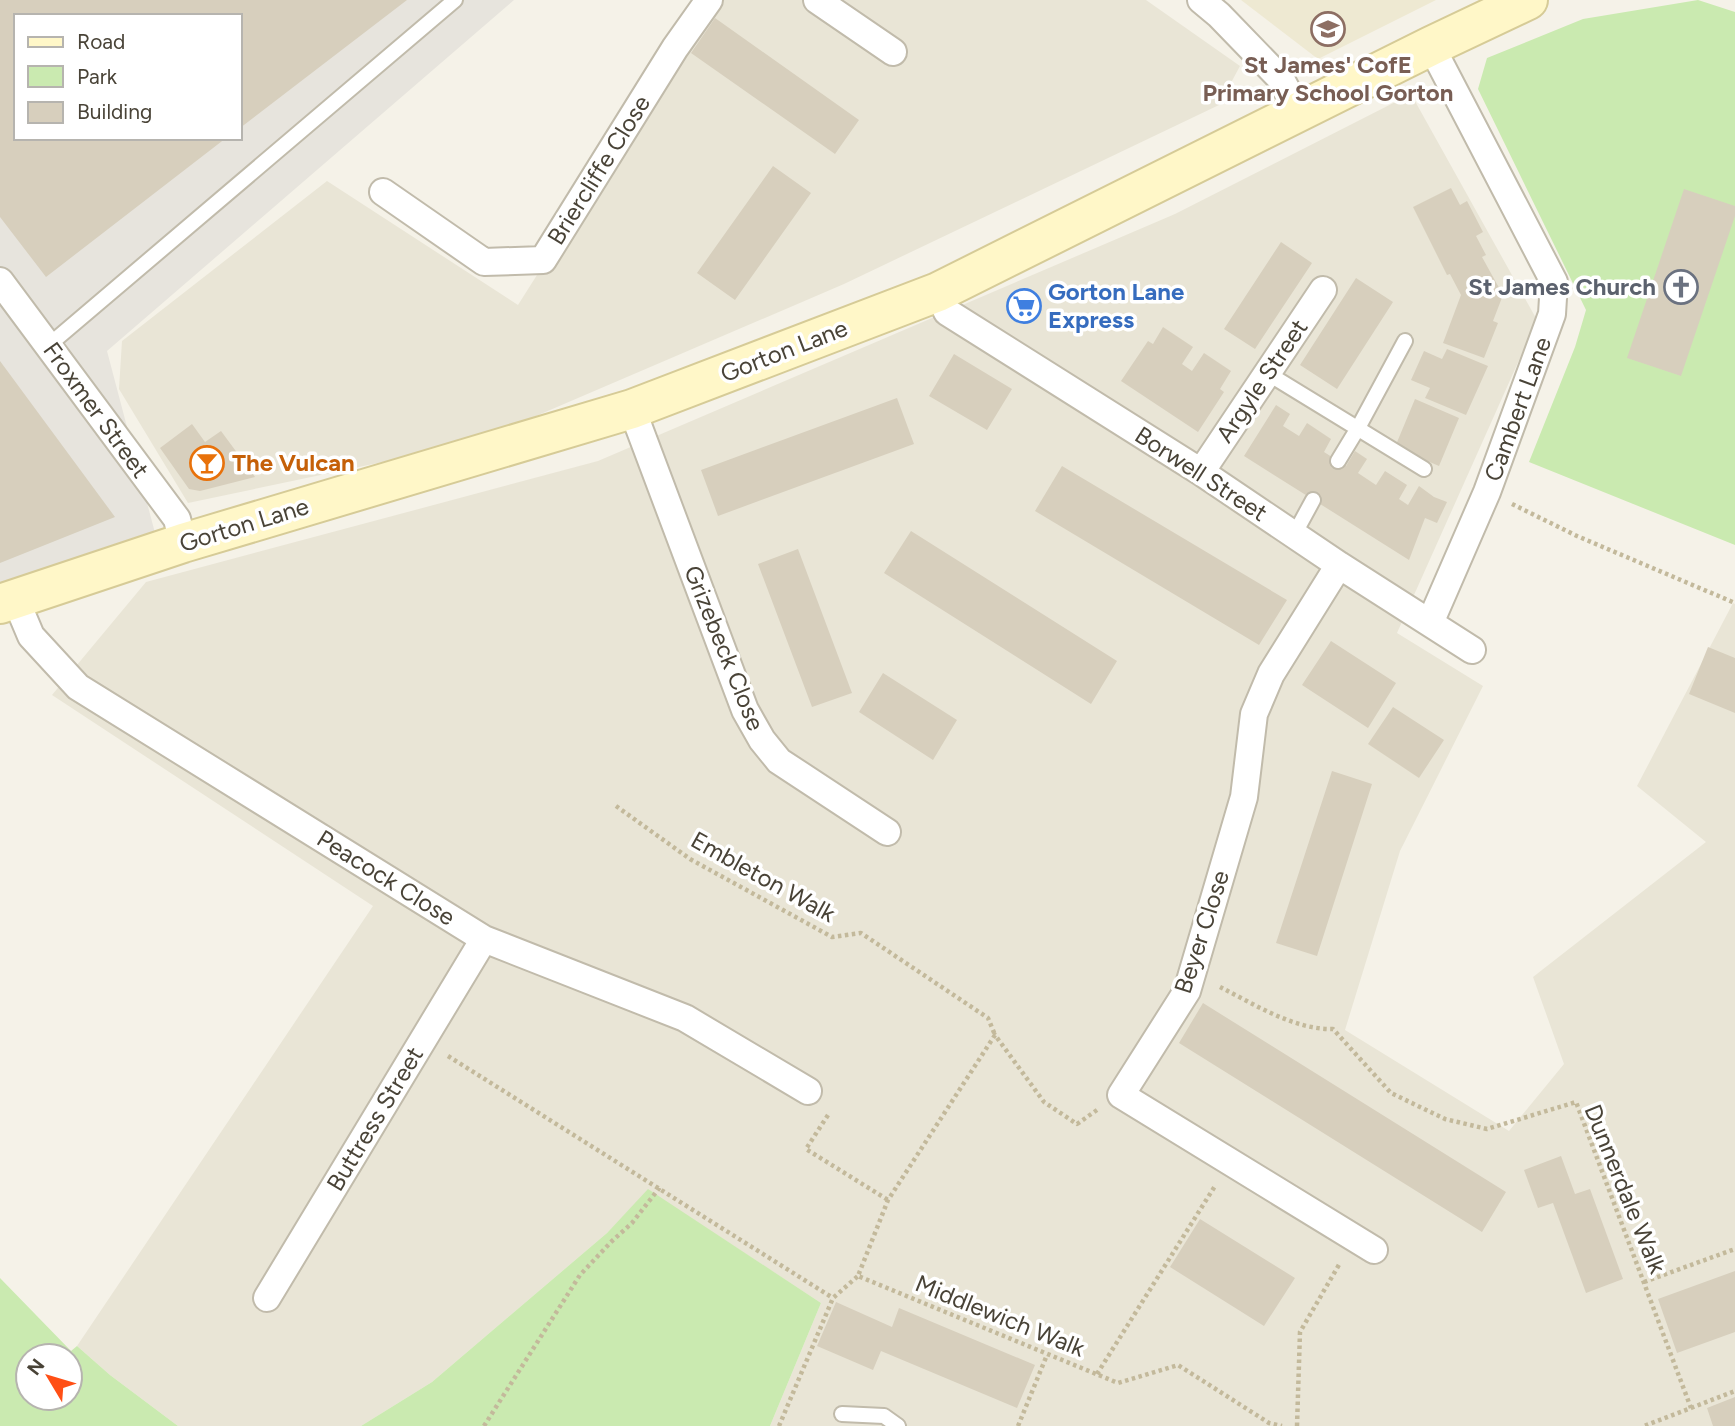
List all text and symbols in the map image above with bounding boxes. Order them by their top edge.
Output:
school or university icon: St James' CofE Primary School Gorton [1309,10,1347,48]
legend [14,14,242,140]
text: Road [77,29,125,54]
place label: St James' CofE Primary School Gorton [1203,50,1453,107]
text: Park [77,64,118,89]
street label: Briercliffe Close [541,90,656,250]
text: Building [77,99,152,124]
church icon: St James Church [1662,268,1700,306]
place label: St James Church [1468,272,1656,301]
place label: Gorton Lane Express [1048,277,1184,334]
supermarket icon: Gorton Lane Express [1005,287,1043,325]
street label: Gorton Lane [716,313,851,388]
street label: Argyle Street [1210,314,1313,448]
street label: Cambert Lane [1478,333,1557,485]
street label: Froxmer Street [37,336,155,483]
street label: Borwell Street [1130,420,1273,527]
bar icon: The Vulcan [188,444,226,482]
place label: The Vulcan [232,448,355,477]
street label: Gorton Lane [176,491,312,558]
street label: Grizebeck Close [678,561,771,735]
street label: Peacock Close [312,824,461,932]
street label: Embleton Walk [686,825,841,928]
street label: Beyer Close [1168,867,1235,997]
street label: Buttress Street [320,1041,429,1196]
street label: Dunnerdale Walk [1578,1100,1673,1278]
street label: Middlewich Walk [911,1268,1089,1363]
north arrow [14,1342,84,1412]
text: N [22,1354,50,1380]

